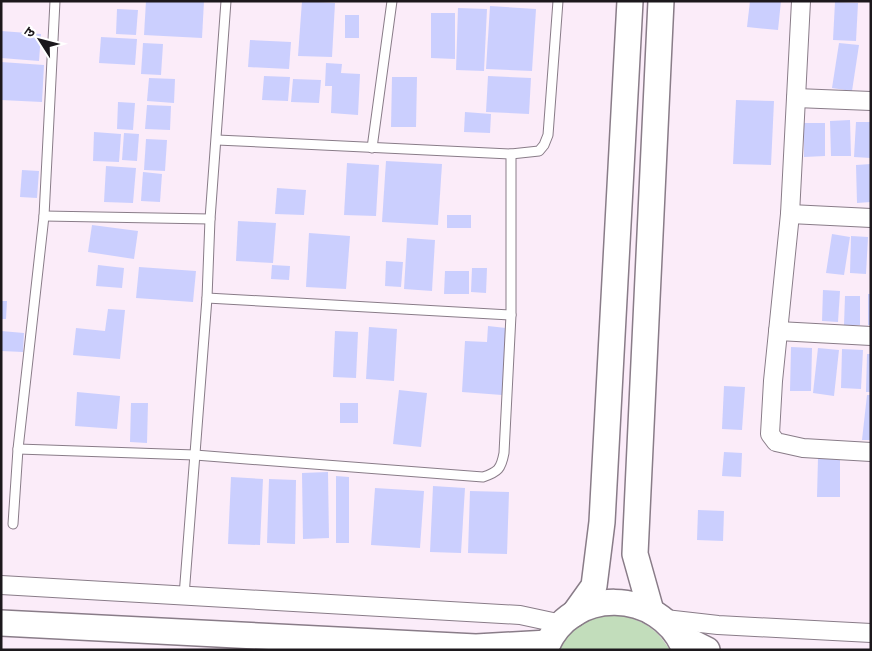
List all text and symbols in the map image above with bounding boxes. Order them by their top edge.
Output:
north arrow [15,15,65,65]
text: उ [19,23,40,42]

